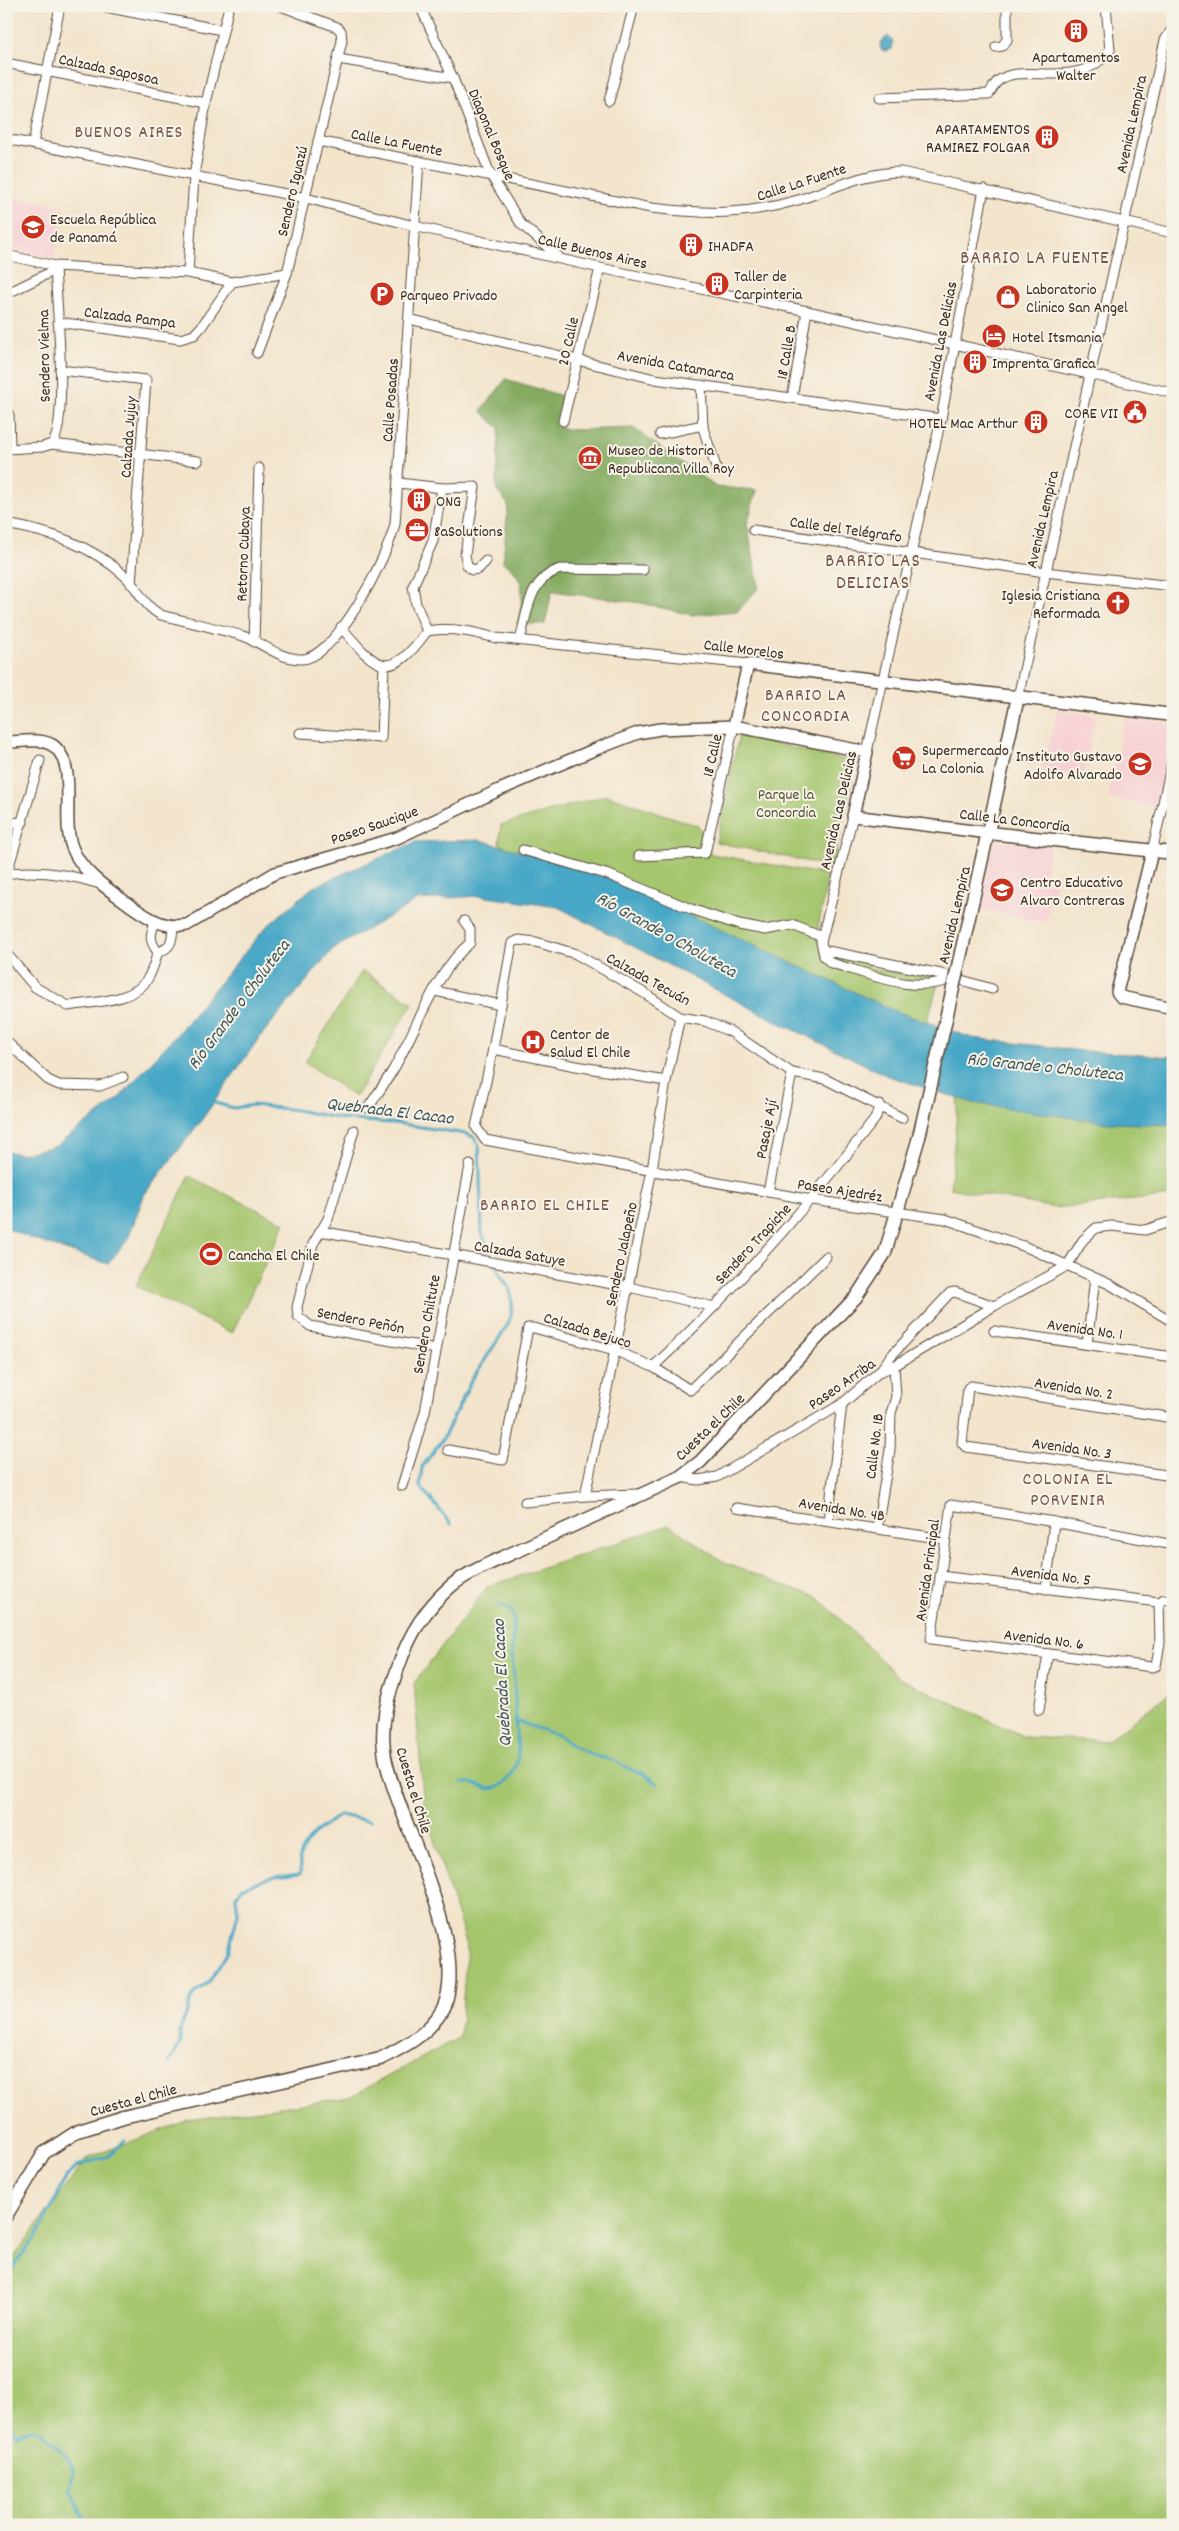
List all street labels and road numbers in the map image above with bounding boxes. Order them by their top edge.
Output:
street label: Calzada Saposoa [56,49,161,92]
street label: Avenida Lempira [1111,73,1154,176]
street label: Diagonal Bosque [461,86,520,184]
street label: Calle La Fuente [349,123,444,164]
street label: Sendero Iguazú [272,144,315,239]
street label: Calle La Fuente [754,158,849,209]
street label: Calle Buenos Aires [536,229,650,276]
street label: Avenida Las Delicias [919,279,964,403]
street label: Calzada Pampa [83,301,177,336]
street label: Sendero Vielma [33,309,58,403]
street label: 20 Calle [553,315,586,368]
street label: 18 Calle B [771,323,804,381]
street label: Avenida Catamarca [615,345,736,388]
street label: Calle Posadas [377,357,406,443]
street label: Calzada Jujuy [115,395,144,479]
street label: Avenida Lempira [1021,468,1066,571]
street label: Retorno Cubaya [231,506,258,602]
street label: Calle del Telégrafo [788,511,903,550]
street label: Calle Morelos [702,634,785,667]
street label: 18 Calle [697,732,730,779]
street label: Avenida Las Delicias [815,749,864,872]
street label: Paseo Saucique [328,801,422,852]
street label: Calle La Concordia [958,803,1072,840]
street label: Avenida Lempira [933,864,978,967]
street label: Calzada Tecuán [601,947,694,1013]
street label: Pasaje Ají [750,1097,785,1161]
street label: Paseo Ajedréz [795,1173,884,1210]
street label: Sendero Trapiche [710,1199,798,1290]
street label: Sendero Jalapeño [600,1200,645,1309]
street label: Calzada Satuye [472,1235,567,1274]
street label: Sendero Chiltute [407,1273,448,1376]
street label: Sendero Peñón [315,1302,406,1341]
street label: Calzada Bejuco [541,1307,634,1356]
street label: Avenida No. 1 [1045,1314,1124,1347]
street label: Paseo Arriba [804,1353,881,1417]
street label: Avenida No. 2 [1032,1372,1115,1407]
street label: Cuesta el Chile [671,1389,751,1467]
street label: Calle No. 1B [860,1412,891,1481]
street label: Avenida No. 3 [1030,1433,1113,1466]
street label: Avenida No. 4B [797,1492,886,1529]
street label: Avenida Principal [910,1518,947,1623]
street label: Avenida No. 5 [1009,1560,1092,1593]
street label: Avenida No. 6 [1002,1624,1085,1657]
street label: Cuesta el Chile [389,1745,437,1837]
street label: Cuesta el Chile [88,2079,180,2124]

